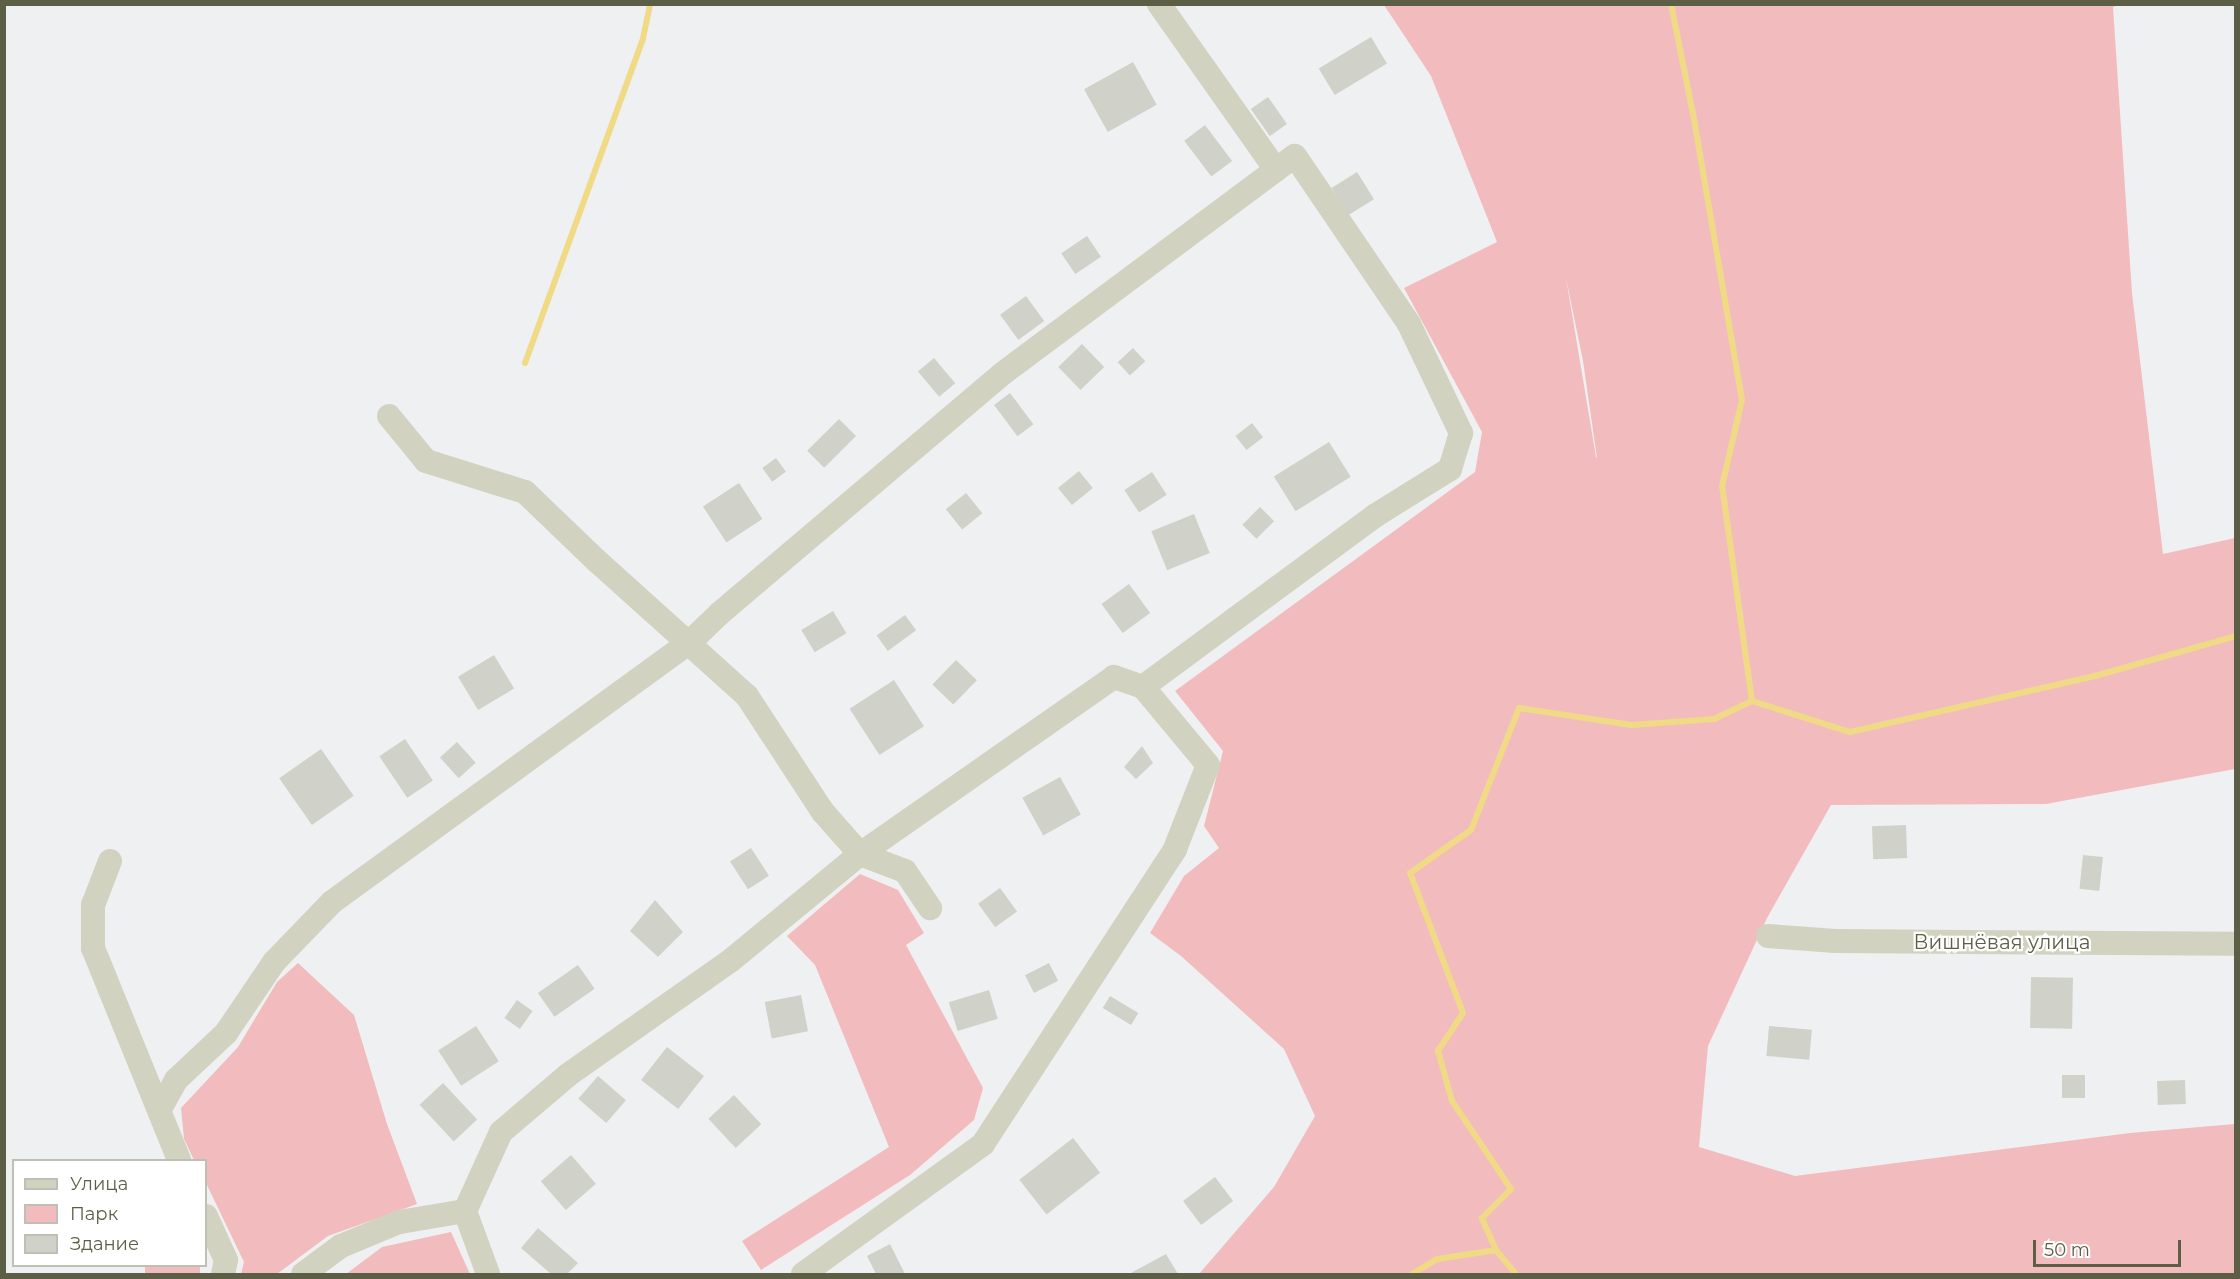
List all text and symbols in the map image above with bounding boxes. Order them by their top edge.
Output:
street label: Вишнёвая улица [1914,930,2090,954]
legend [12,1159,207,1267]
text: Улица [70,1173,128,1195]
text: Парк [70,1203,118,1225]
scale bar [2036,1228,2184,1266]
text: Здание [70,1233,139,1255]
text: 50 m [2044,1239,2090,1261]

